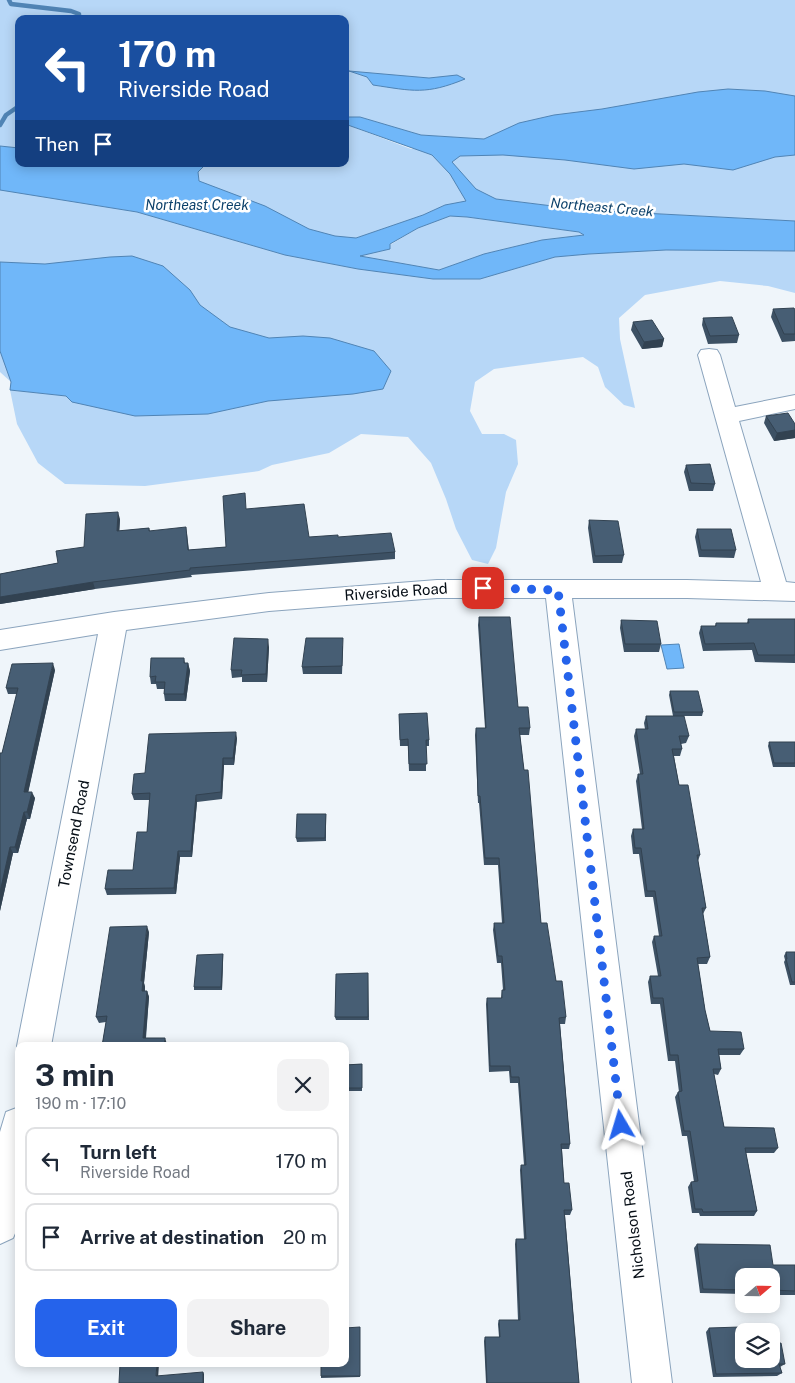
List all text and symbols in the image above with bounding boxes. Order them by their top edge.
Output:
text: 170 m [118,34,216,75]
icon: left [35,35,100,100]
text: Riverside Road [118,76,270,102]
icon: arrive [89,130,117,158]
text: Then [35,133,79,155]
water label: Northeast Creek [550,195,655,220]
water label: Northeast Creek [145,197,249,213]
pin [462,567,504,609]
icon: arrive [469,574,497,602]
street label: Riverside Road [344,579,448,604]
street label: Townsend Road [55,779,92,889]
text: 3 min [35,1057,114,1093]
button: close [277,1059,329,1111]
text: 190 m · 17:10 [35,1094,126,1113]
position arrow [594,1098,646,1150]
text: Turn left [80,1141,157,1163]
icon: left [37,1147,65,1175]
text: 170 m [276,1150,327,1172]
text: Riverside Road [80,1163,190,1182]
street label: Nicholson Road [617,1170,648,1280]
icon: arrive [37,1223,65,1251]
text: Arrive at destination [80,1226,264,1248]
text: 20 m [283,1226,327,1248]
north arrow [735,1268,780,1312]
map controls [735,1268,780,1368]
button: Exit [35,1299,177,1357]
button: Share [187,1299,329,1357]
button: layers [735,1323,780,1368]

